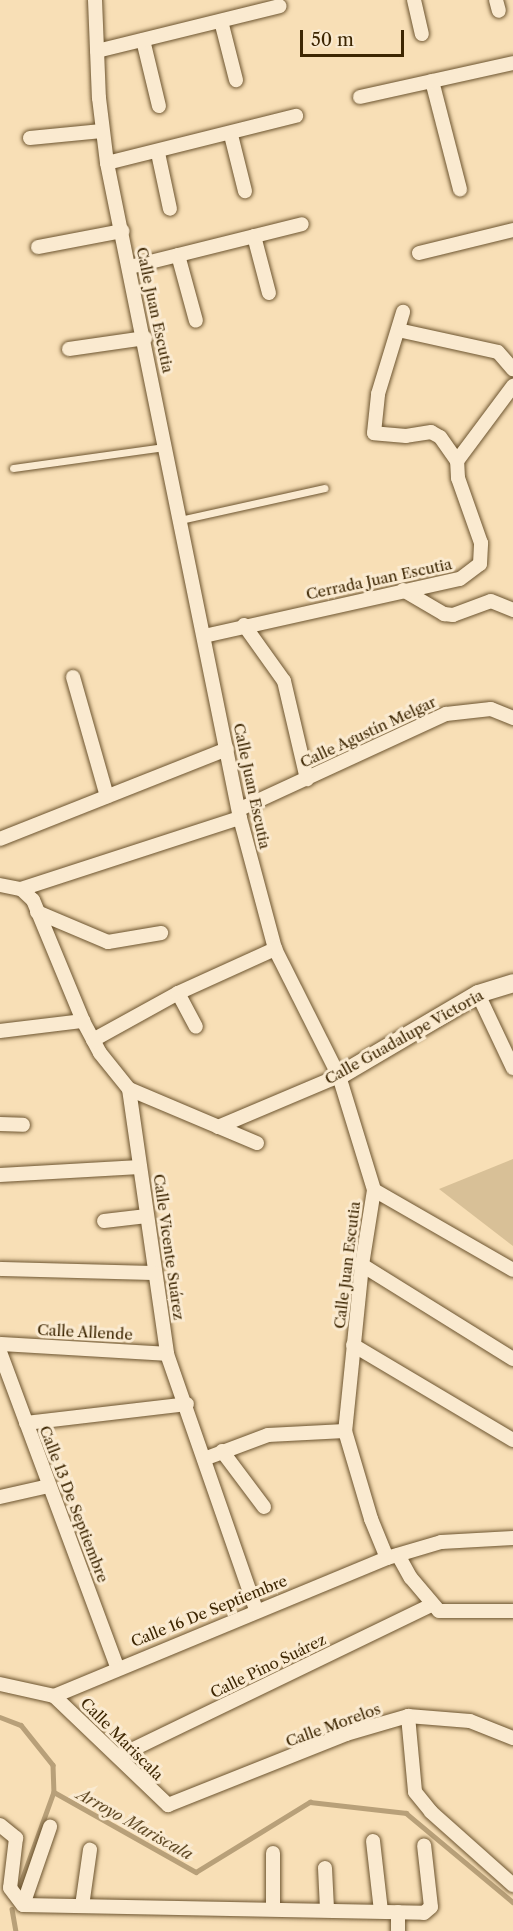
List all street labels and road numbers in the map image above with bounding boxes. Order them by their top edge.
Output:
street label: Calle Juan Escutia [133,245,177,375]
street label: Cerrada Juan Escutia [304,555,454,603]
street label: Calle Agustín Melgar [297,692,439,772]
street label: Calle Juan Escutia [230,721,274,851]
street label: Calle Guadalupe Victoria [321,986,487,1088]
street label: Calle Vicente Suárez [150,1173,188,1321]
street label: Calle Juan Escutia [330,1200,364,1330]
street label: Calle Allende [37,1320,133,1344]
street label: Calle 13 De Septiembre [36,1423,112,1585]
street label: Calle 16 De Septiembre [128,1571,290,1651]
street label: Calle Pino Suárez [207,1630,329,1702]
street label: Calle Mariscala [77,1694,167,1784]
street label: Calle Morelos [283,1700,383,1750]

